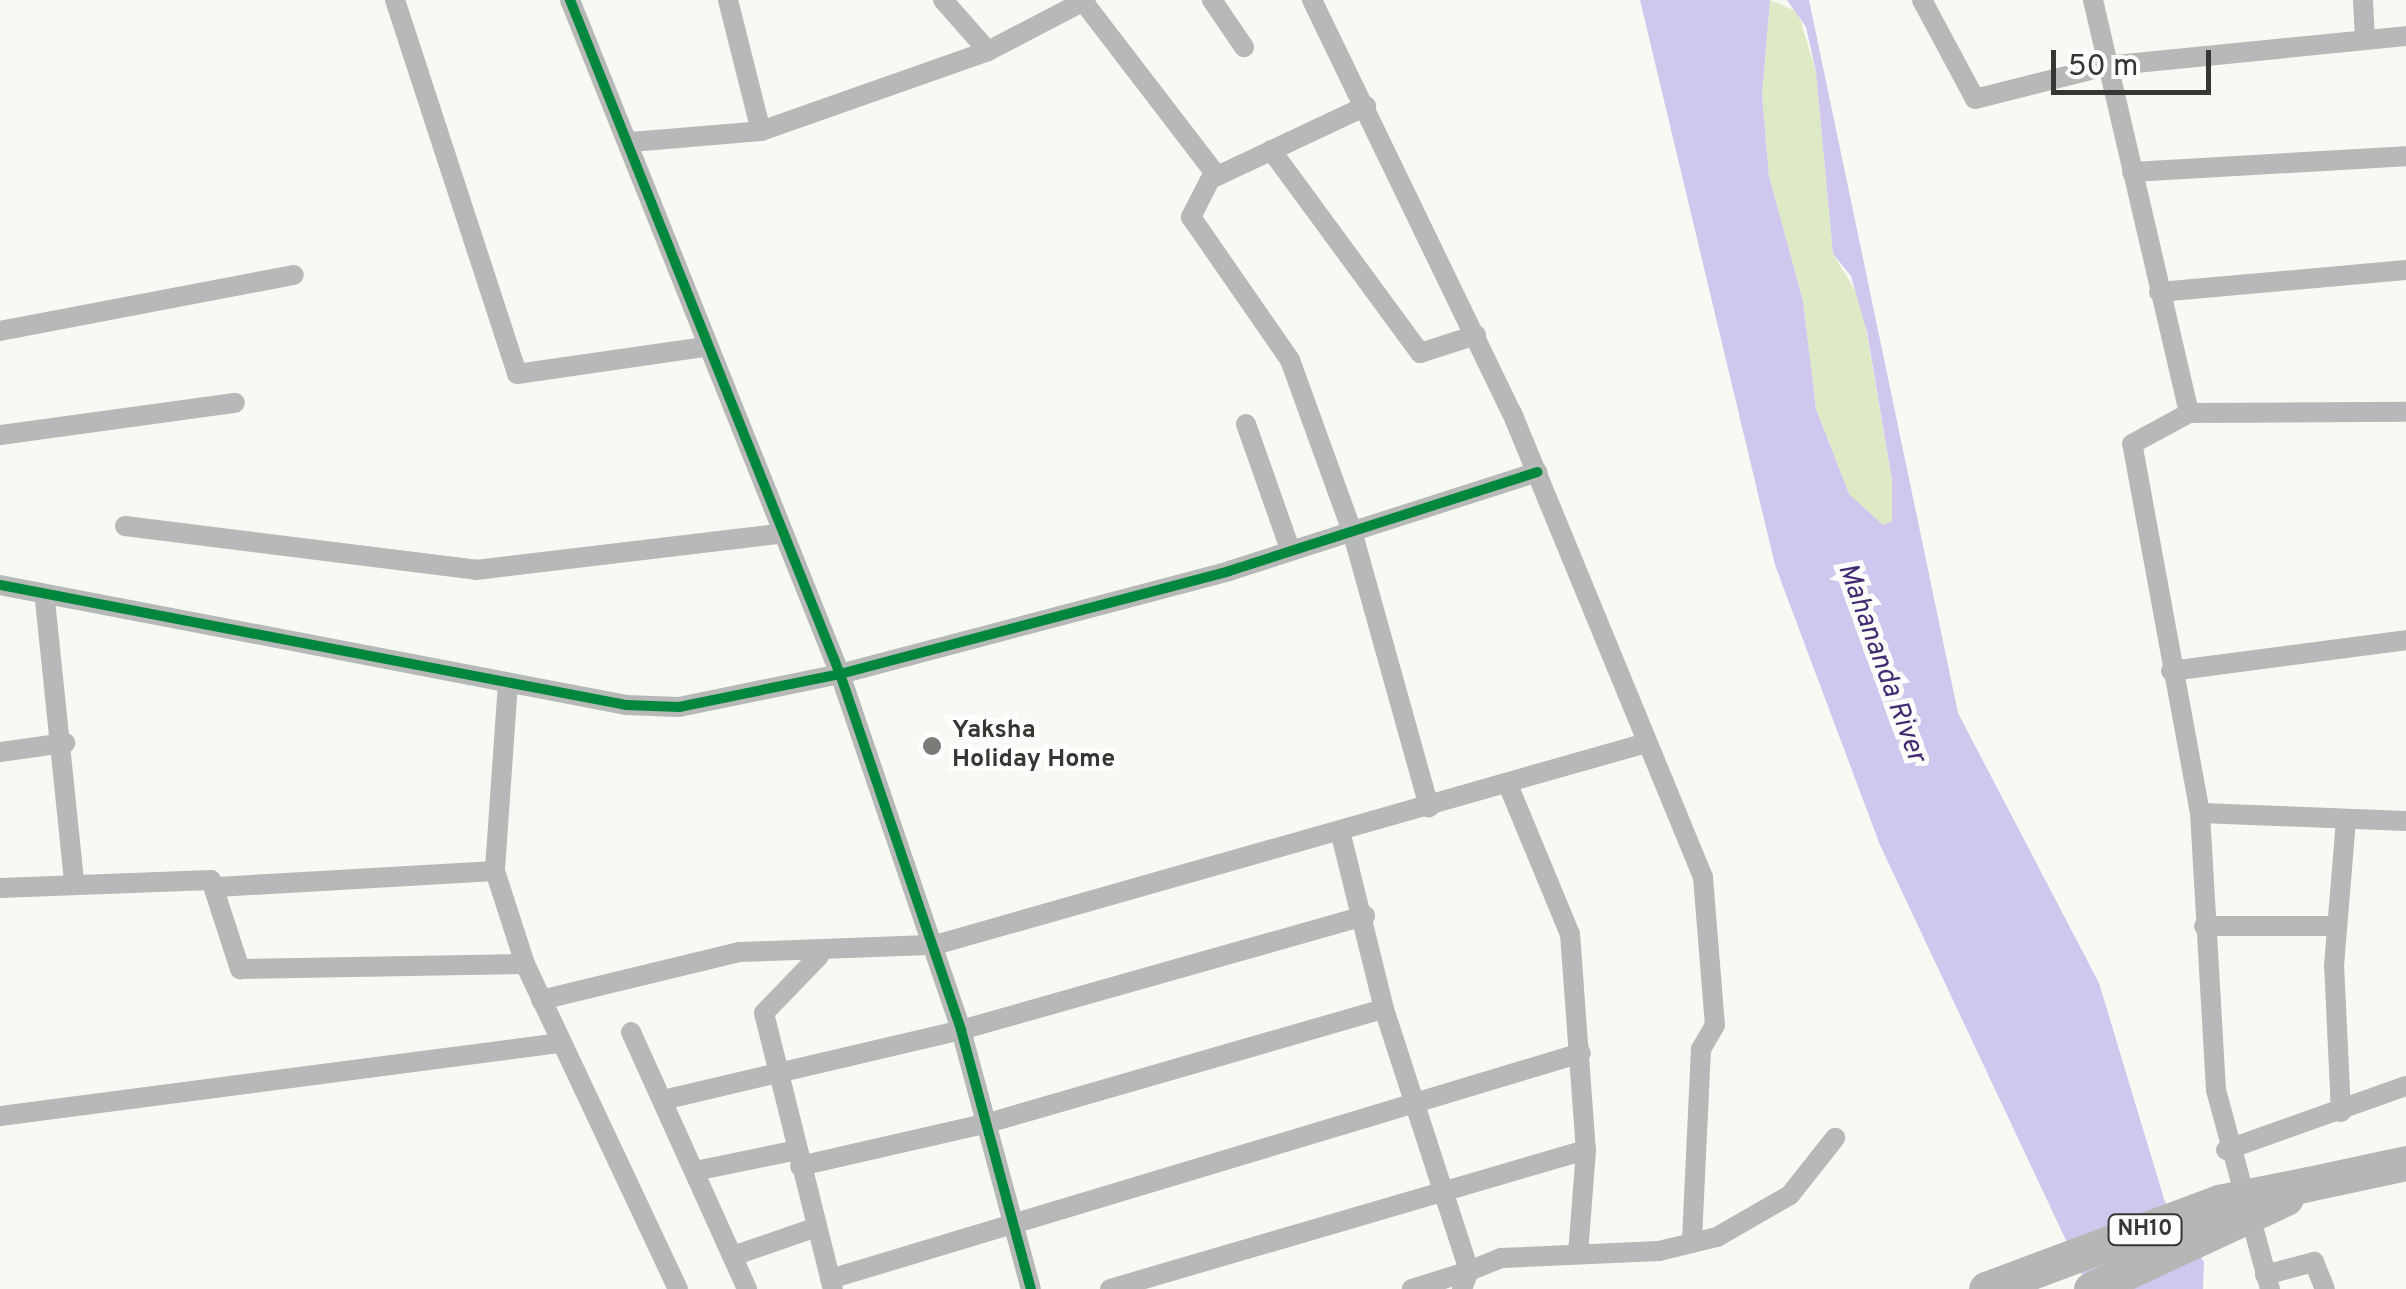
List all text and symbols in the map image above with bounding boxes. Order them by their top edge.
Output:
scale bar [2056,30,2216,92]
text: 50 m [2068,49,2138,86]
water label: Mahananda River [1829,559,1933,767]
place label: Yaksha Holiday Home [952,717,1115,776]
marker: Yaksha Holiday Home [921,735,943,757]
road number: NH10 [2108,1213,2182,1247]

